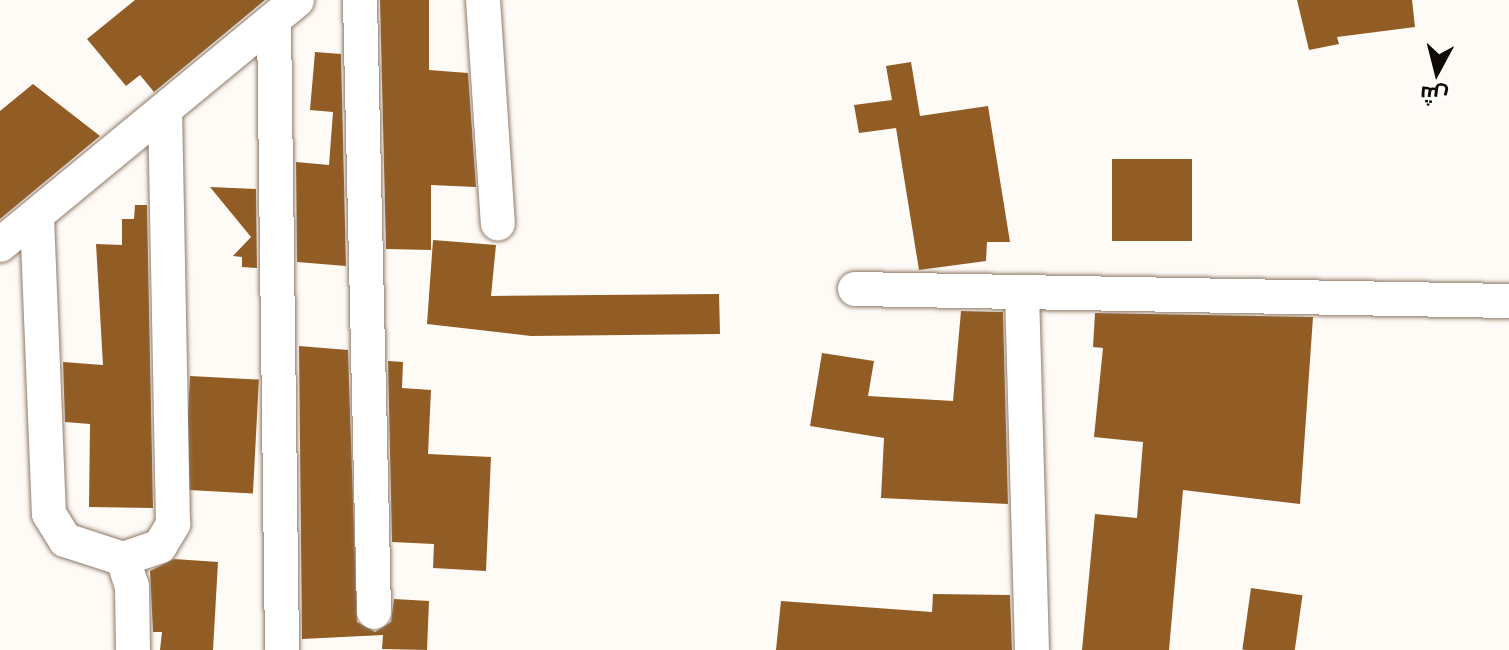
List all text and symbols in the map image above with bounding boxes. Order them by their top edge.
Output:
north arrow [1397,32,1477,112]
text: ش [1418,81,1450,110]

